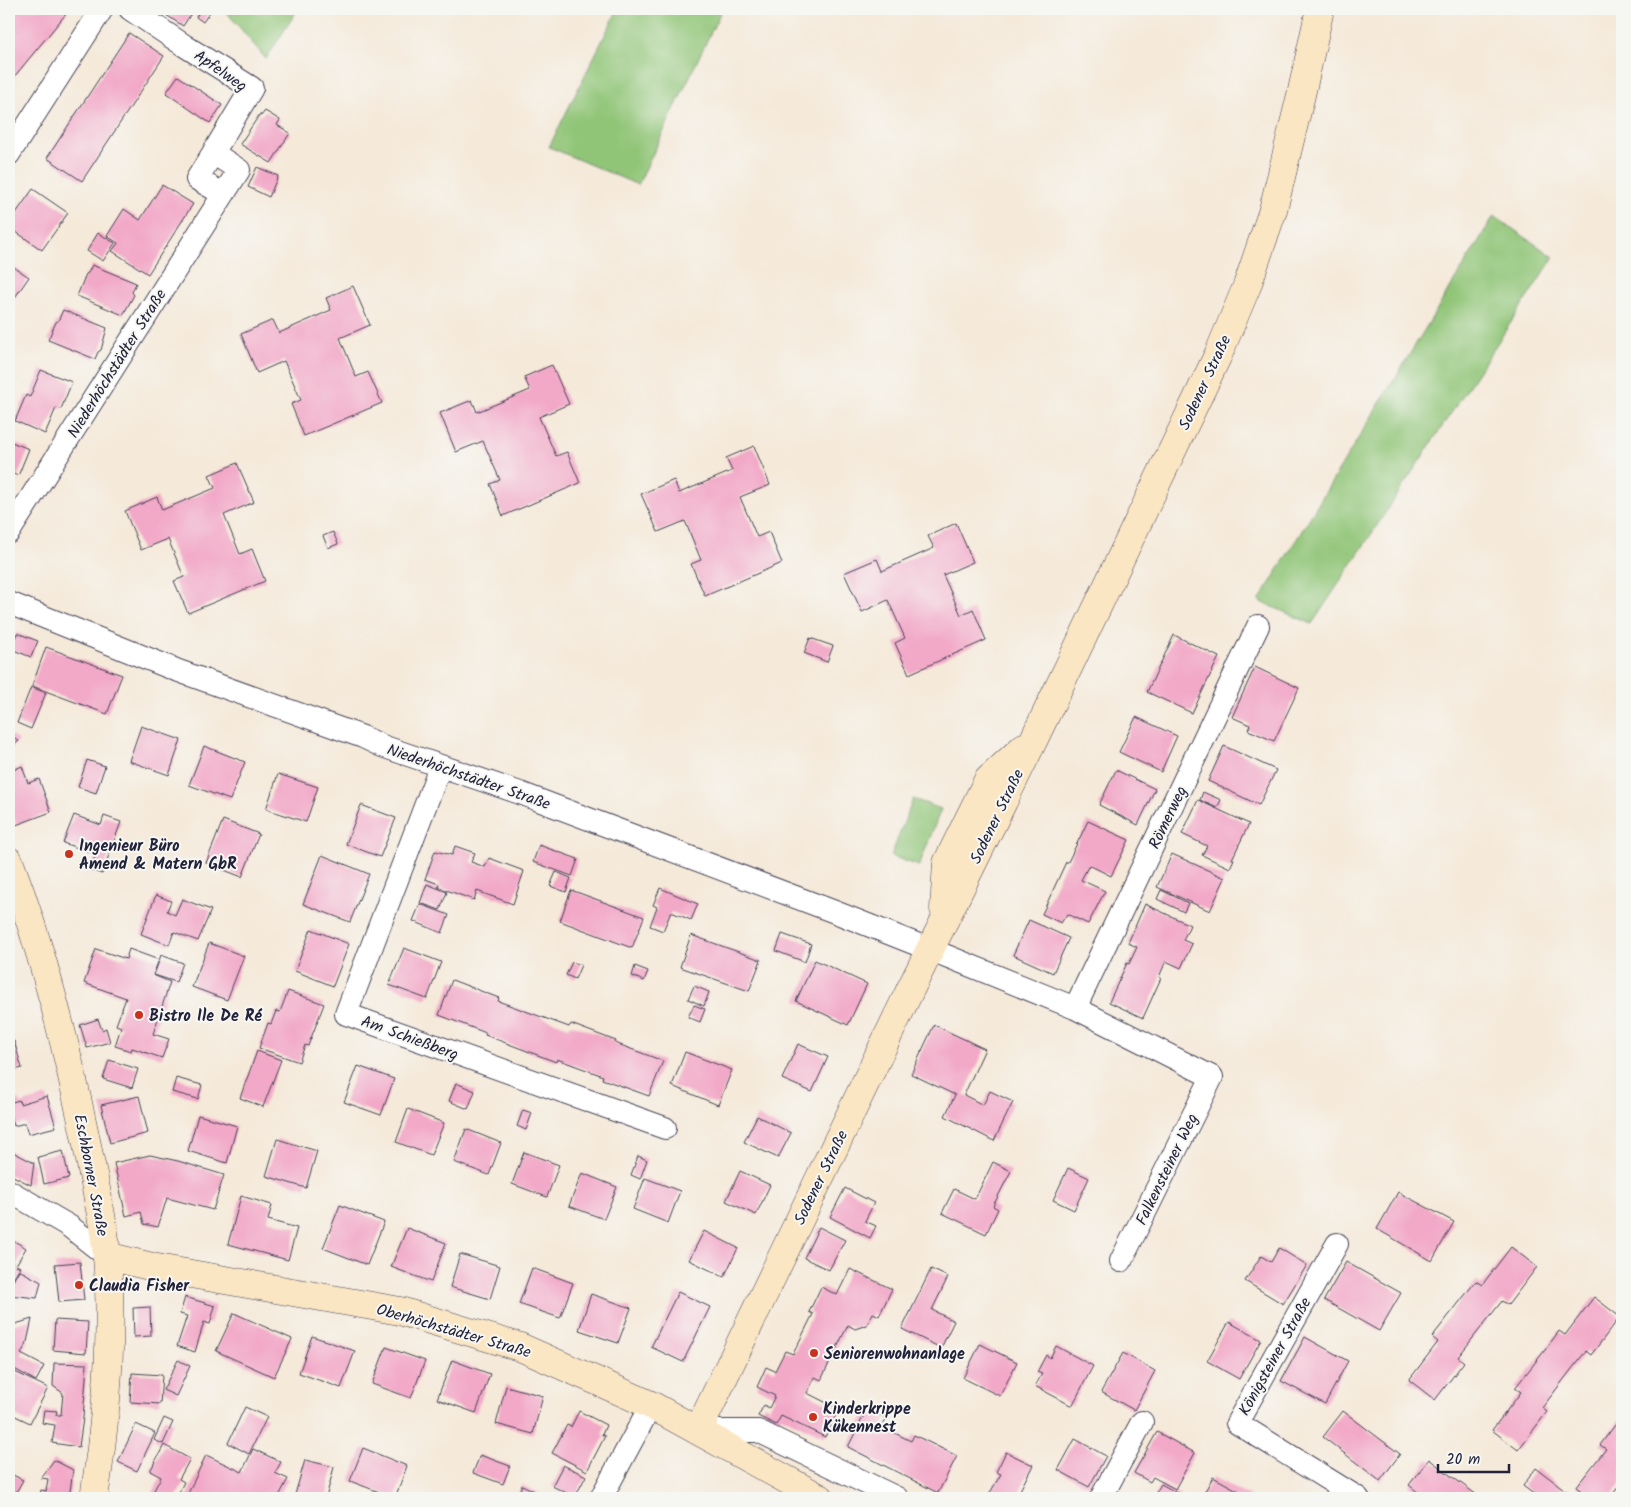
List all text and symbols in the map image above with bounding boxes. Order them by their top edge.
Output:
street label: Apfelweg [188,44,252,99]
street label: Niederhöchstädter Straße [61,284,173,443]
street label: Sodener Straße [1172,331,1238,434]
street label: Niederhöchstädter Straße [383,738,554,817]
street label: Sodener Straße [964,765,1031,868]
street label: Römerweg [1142,782,1194,853]
place label: Ingenieur Büro Amend & Matern GbR [79,834,237,877]
marker: Ingenieur Büro Amend & Matern GbR [63,848,75,860]
place label: Bistro Ile De Ré [149,1004,262,1029]
marker: Bistro Ile De Ré [133,1009,145,1021]
street label: Am Schießberg [357,1009,462,1068]
street label: Falkensteiner Weg [1129,1109,1205,1230]
street label: Eschborner Straße [66,1112,115,1239]
street label: Sodener Straße [788,1126,855,1229]
place label: Claudia Fisher [89,1274,190,1299]
marker: Claudia Fisher [73,1279,85,1291]
street label: Königsteiner Straße [1232,1293,1318,1421]
street label: Oberhöchstädter Straße [373,1297,534,1365]
place label: Seniorenwohnanlage [824,1342,965,1367]
marker: Seniorenwohnanlage [808,1347,820,1359]
place label: Kinderkrippe Kükennest [823,1397,911,1440]
marker: Kinderkrippe Kükennest [807,1411,819,1423]
scale bar [1438,1442,1510,1474]
text: 20 m [1446,1448,1480,1472]

